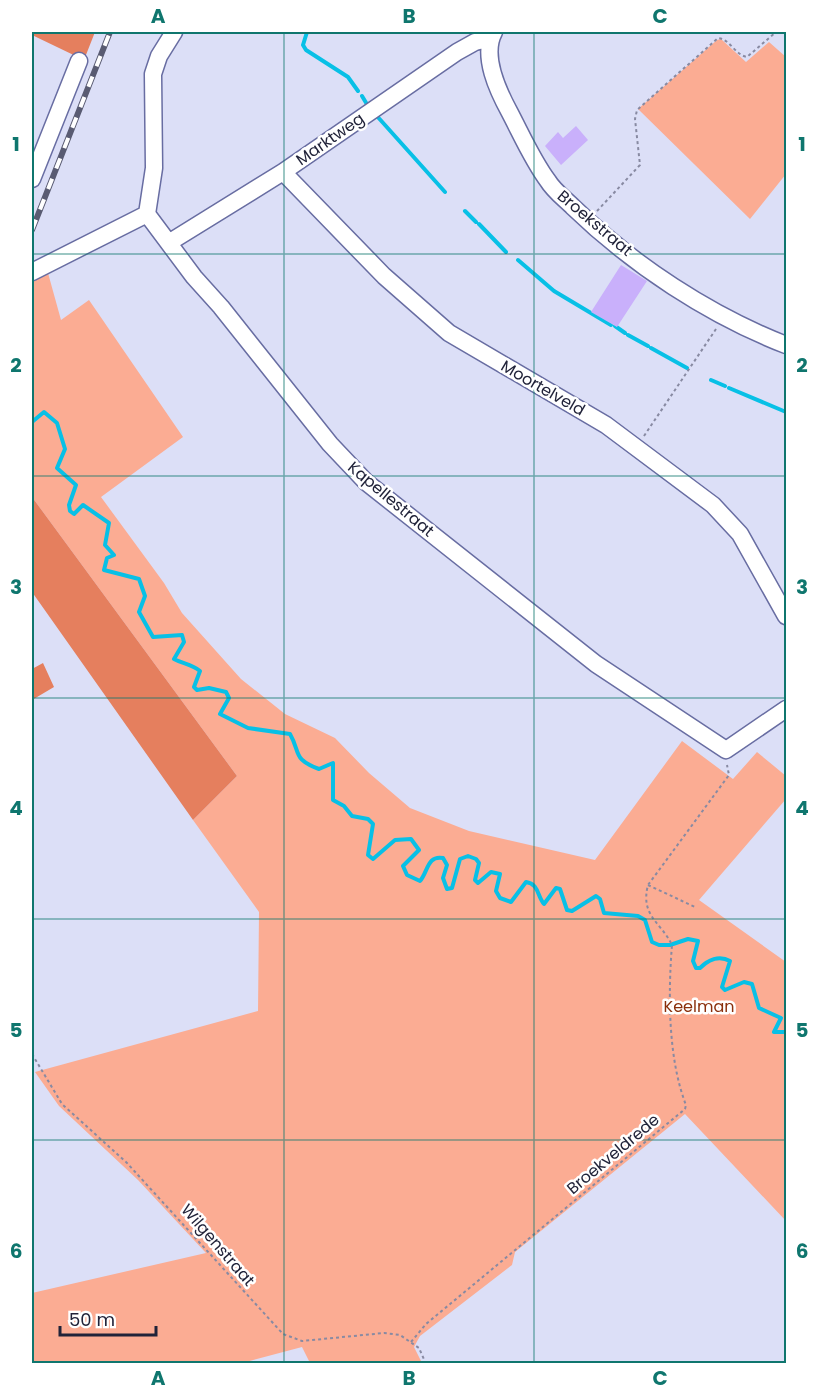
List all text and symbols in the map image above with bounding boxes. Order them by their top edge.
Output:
text: A [151,2,166,30]
text: B [402,2,416,30]
text: C [652,2,668,30]
street label: Marktweg [291,107,369,171]
text: 1 [12,130,20,158]
text: 1 [798,130,806,158]
street label: Broekstraat [552,185,638,261]
text: 2 [10,351,22,379]
text: 2 [796,351,808,379]
street label: Moortelveld [497,355,589,421]
street label: Kapellestraat [343,456,439,542]
text: 3 [10,573,22,601]
text: 3 [796,573,808,601]
text: 4 [9,794,23,822]
text: 4 [795,794,809,822]
park label: Keelman [664,995,734,1018]
text: 5 [10,1016,23,1044]
text: 5 [796,1016,809,1044]
street label: Broekveldrede [562,1108,664,1200]
street label: Wilgenstraat [176,1199,260,1291]
text: 6 [10,1237,22,1265]
text: 6 [796,1237,808,1265]
scale bar [60,1299,156,1337]
text: 50 m [69,1307,115,1332]
text: A [151,1364,166,1392]
text: B [402,1364,416,1392]
text: C [652,1364,668,1392]

